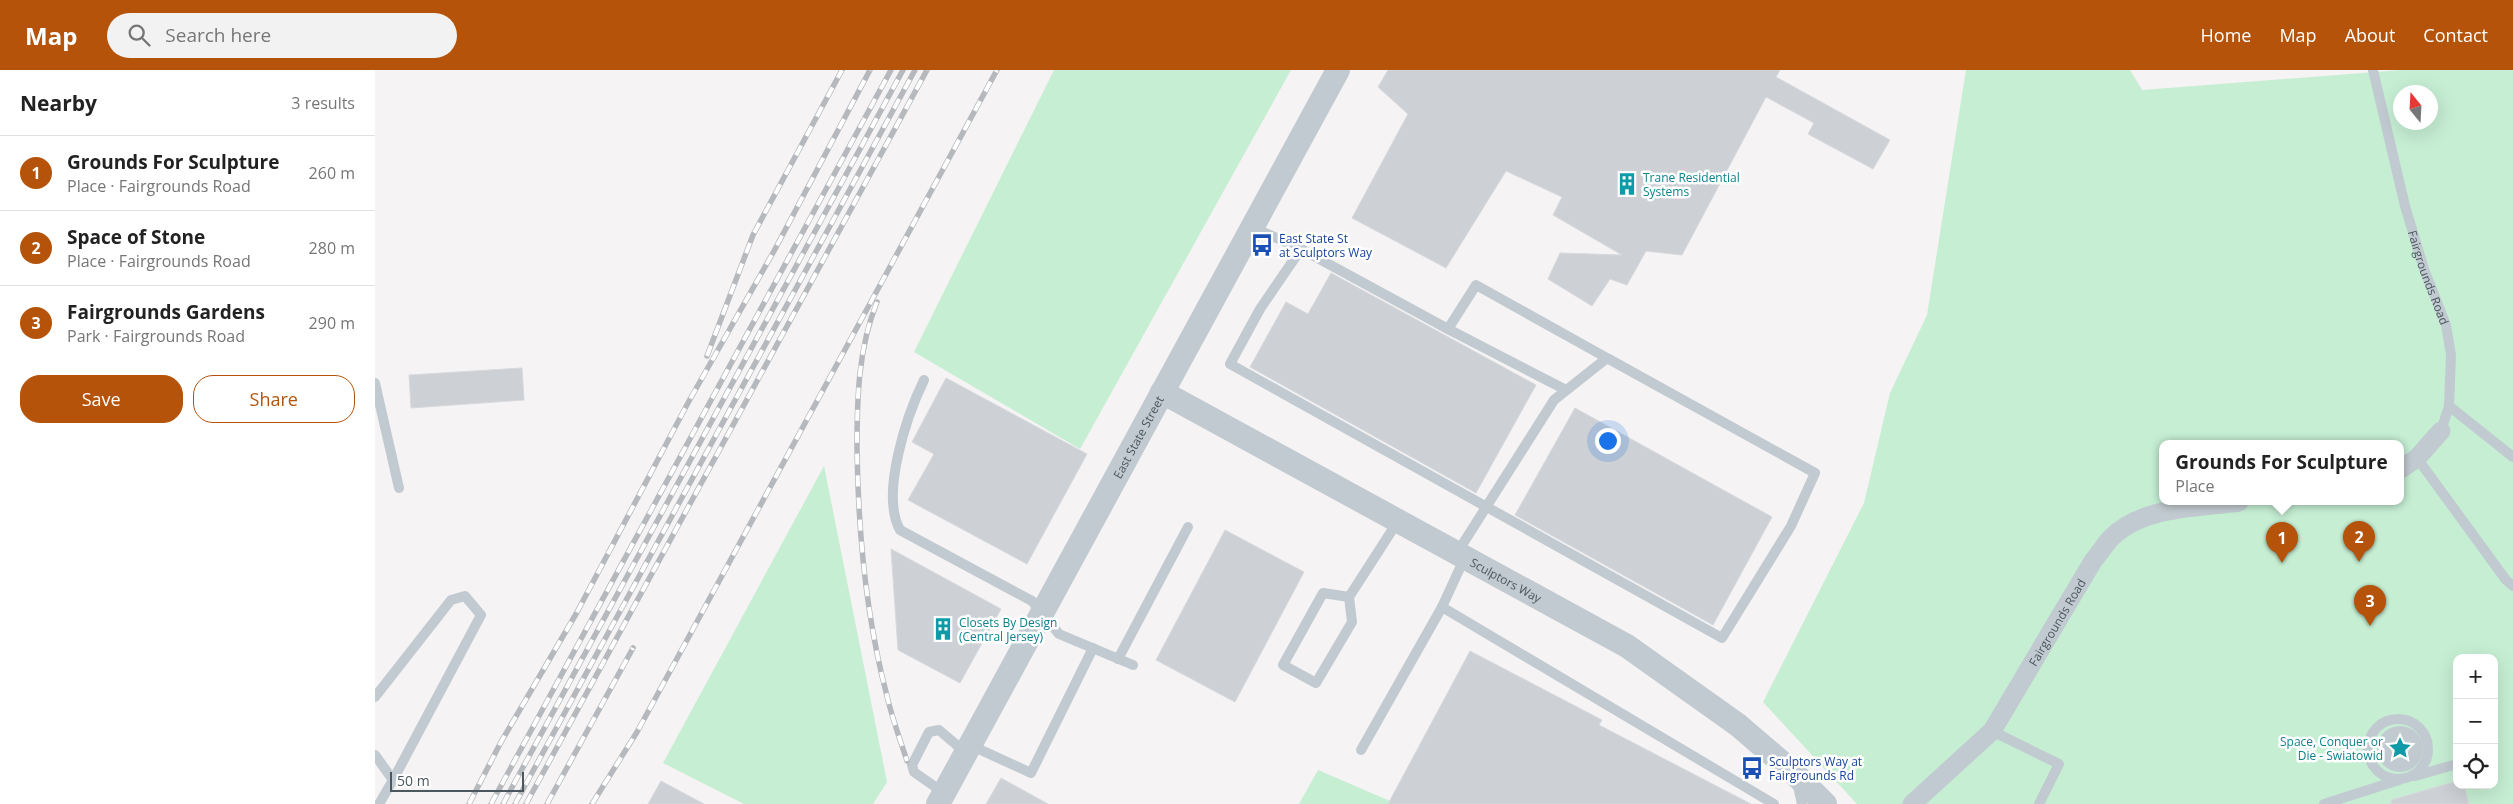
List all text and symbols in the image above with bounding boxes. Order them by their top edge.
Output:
search box [107,13,457,58]
text: Map [25,19,77,52]
icon: search [125,21,153,49]
text: Search here [165,22,271,48]
text: Home [2201,23,2251,47]
text: Map [2279,23,2317,47]
text: About [2345,23,2395,47]
text: Contact [2423,23,2488,47]
north arrow [2393,85,2438,130]
text: Nearby [20,89,97,117]
text: 3 results [291,92,355,114]
text: Grounds For Sculpture [67,149,279,175]
text: 1 [31,162,41,184]
text: 260 m [309,162,355,184]
place label: Trane Residential Systems [1643,169,1740,200]
building icon: Trane Residential Systems [1614,171,1640,197]
text: Place · Fairgrounds Road [67,175,251,197]
text: Space of Stone [67,224,205,250]
street label: Fairgrounds Road [2404,228,2453,327]
place label: East State St at Sculptors Way [1279,230,1373,261]
bus stop icon: East State St at Sculptors Way [1249,232,1275,258]
text: 2 [31,237,41,259]
text: 280 m [309,237,355,259]
text: Place · Fairgrounds Road [67,250,251,272]
text: Fairgrounds Gardens [67,299,265,325]
text: 3 [31,312,41,334]
text: 290 m [309,312,355,334]
text: Park · Fairgrounds Road [67,325,245,347]
button: Save [20,375,183,423]
button: Share [193,375,355,423]
street label: East State Street [1109,393,1167,481]
your location [1595,428,1621,454]
popup [2159,440,2404,505]
text: Grounds For Sculpture [2175,449,2388,475]
text: Place [2175,475,2214,497]
pin: 2 [2343,521,2375,562]
pin: 1 [2266,522,2298,563]
street label: Sculptors Way [1467,553,1546,607]
street label: Fairgrounds Road [2024,575,2089,669]
pin: 3 [2354,585,2386,626]
place label: Closets By Design (Central Jersey) [959,614,1057,645]
building icon: Closets By Design (Central Jersey) [930,616,956,642]
map controls [2453,654,2498,789]
button: + [2453,654,2498,699]
button: − [2453,699,2498,744]
place label: Space, Conquer or Die - Swiatowid [2280,733,2383,764]
place icon: Space, Conquer or Die - Swiatowid [2387,735,2413,761]
button: locate [2453,744,2498,789]
place label: Sculptors Way at Fairgrounds Rd [1769,753,1862,784]
bus stop icon: Sculptors Way at Fairgrounds Rd [1739,755,1765,781]
scale bar [390,769,524,792]
text: 50 m [397,771,430,790]

